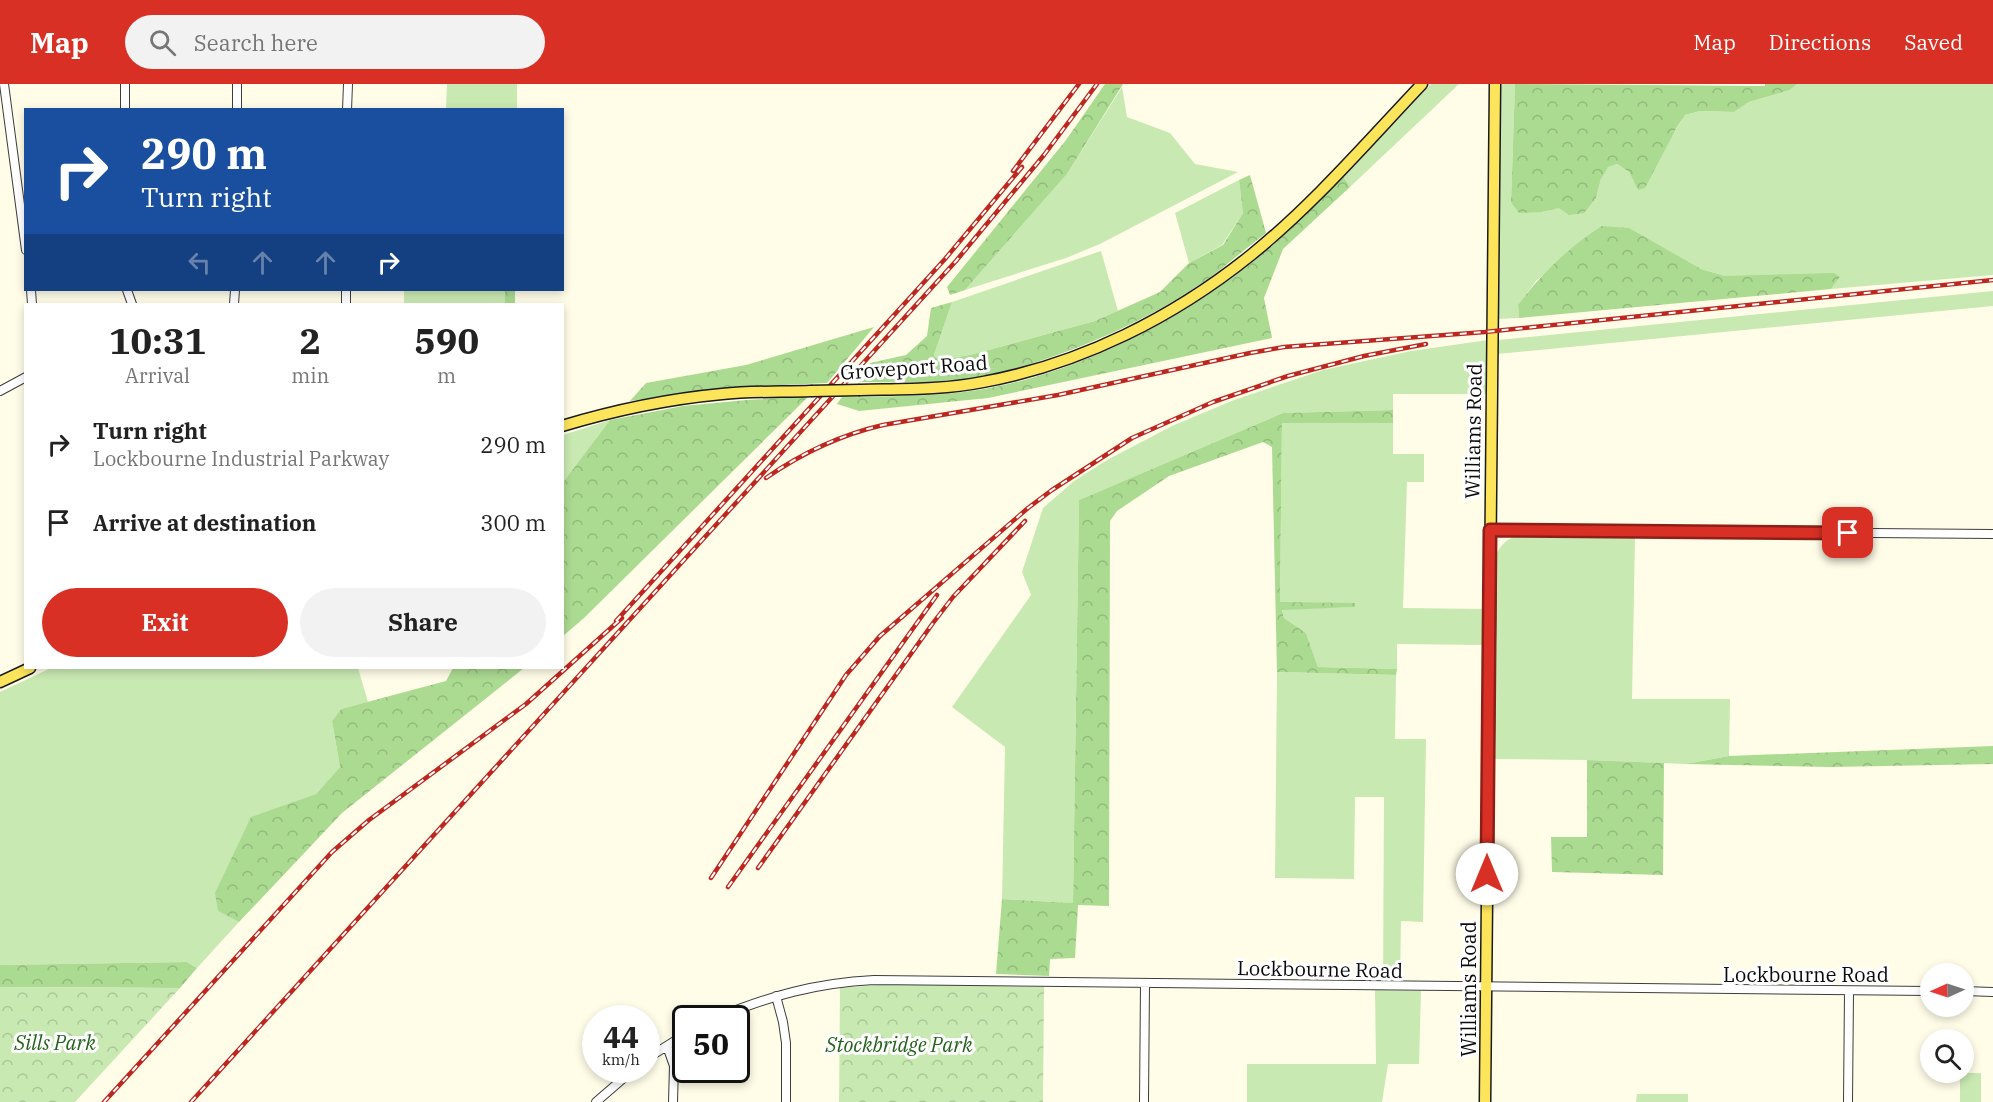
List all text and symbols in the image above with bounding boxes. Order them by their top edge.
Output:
search box [125,15,545,69]
text: Map [30,24,89,61]
icon: search [146,26,179,59]
text: Search here [194,28,318,57]
text: Map [1693,28,1736,56]
text: Directions [1769,28,1871,56]
text: Saved [1904,28,1963,56]
text: 290 m [141,126,267,181]
icon: right [42,132,120,210]
text: Turn right [141,179,272,214]
icon: left [183,246,216,279]
icon: ahead [246,246,279,279]
icon: ahead [309,246,342,279]
icon: right [372,246,405,279]
text: 10:31 [109,317,206,364]
text: 2 [299,317,321,364]
text: 590 [414,317,479,364]
street label: Groveport Road [839,348,989,386]
text: Arrival [125,362,190,389]
text: min [291,362,329,389]
text: m [437,362,456,389]
street label: Williams Road [1458,363,1488,499]
text: Turn right [93,416,207,445]
icon: right [42,428,75,461]
text: 290 m [480,430,546,459]
text: Lockbourne Industrial Parkway [93,445,389,472]
icon: arrive [42,506,75,539]
pin [1822,507,1873,558]
text: Arrive at destination [93,508,316,537]
text: 300 m [480,508,546,537]
icon: arrive [1831,516,1864,549]
button: Exit [42,588,288,657]
button: Share [300,588,546,657]
position arrow [1455,842,1519,906]
street label: Williams Road [1455,921,1482,1057]
street label: Lockbourne Road [1237,954,1403,984]
street label: Lockbourne Road [1723,961,1889,988]
north arrow [1920,963,1974,1017]
map controls [1920,963,1974,1083]
speed limit sign: 50 [672,1005,750,1083]
text: 44 [603,1017,639,1056]
park label: Sills Park [13,1029,96,1056]
button: search [1920,1029,1974,1083]
park label: Stockbridge Park [824,1031,973,1058]
text: km/h [602,1050,640,1069]

